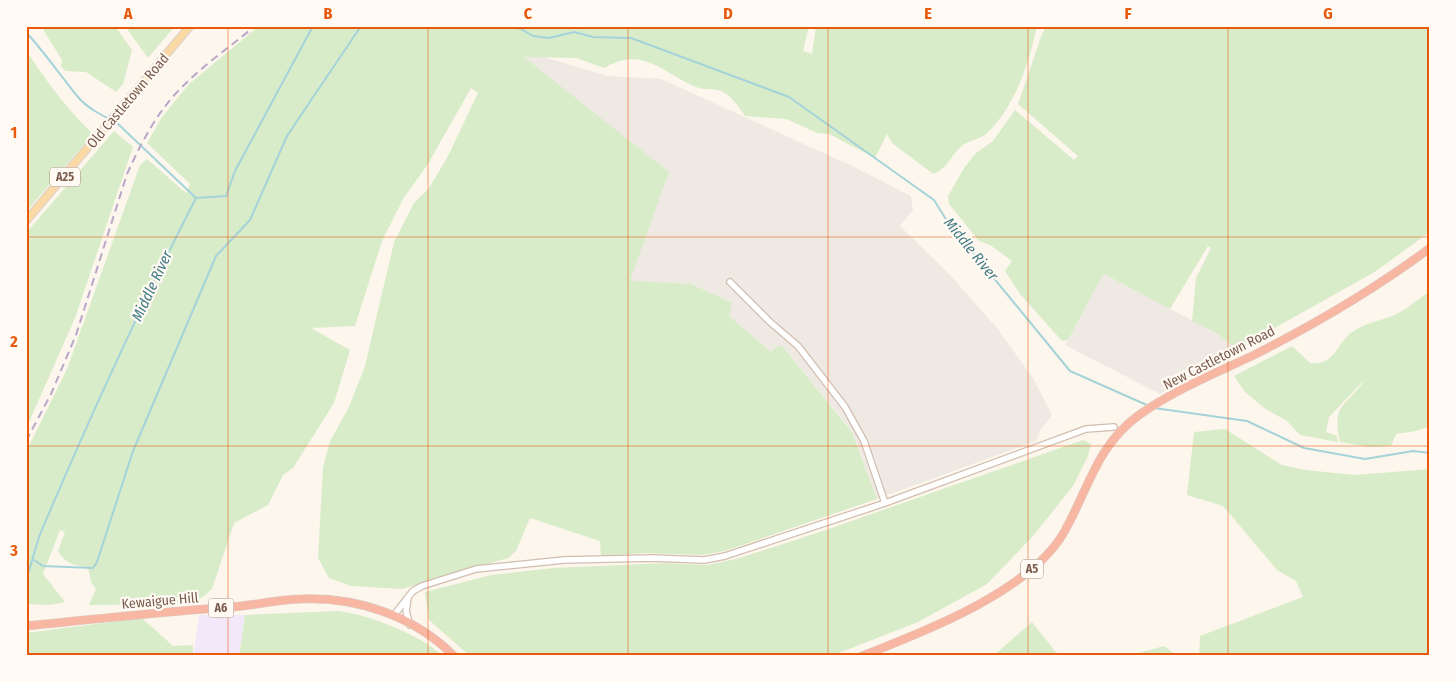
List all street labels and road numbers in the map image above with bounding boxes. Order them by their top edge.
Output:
street label: Old Castletown Road [83,50,173,152]
road number: A25 [50,168,80,186]
street label: New Castletown Road [1160,322,1278,394]
road number: A5 [1021,560,1043,578]
street label: Kewaigue Hill [121,589,199,613]
road number: A6 [208,598,234,618]

